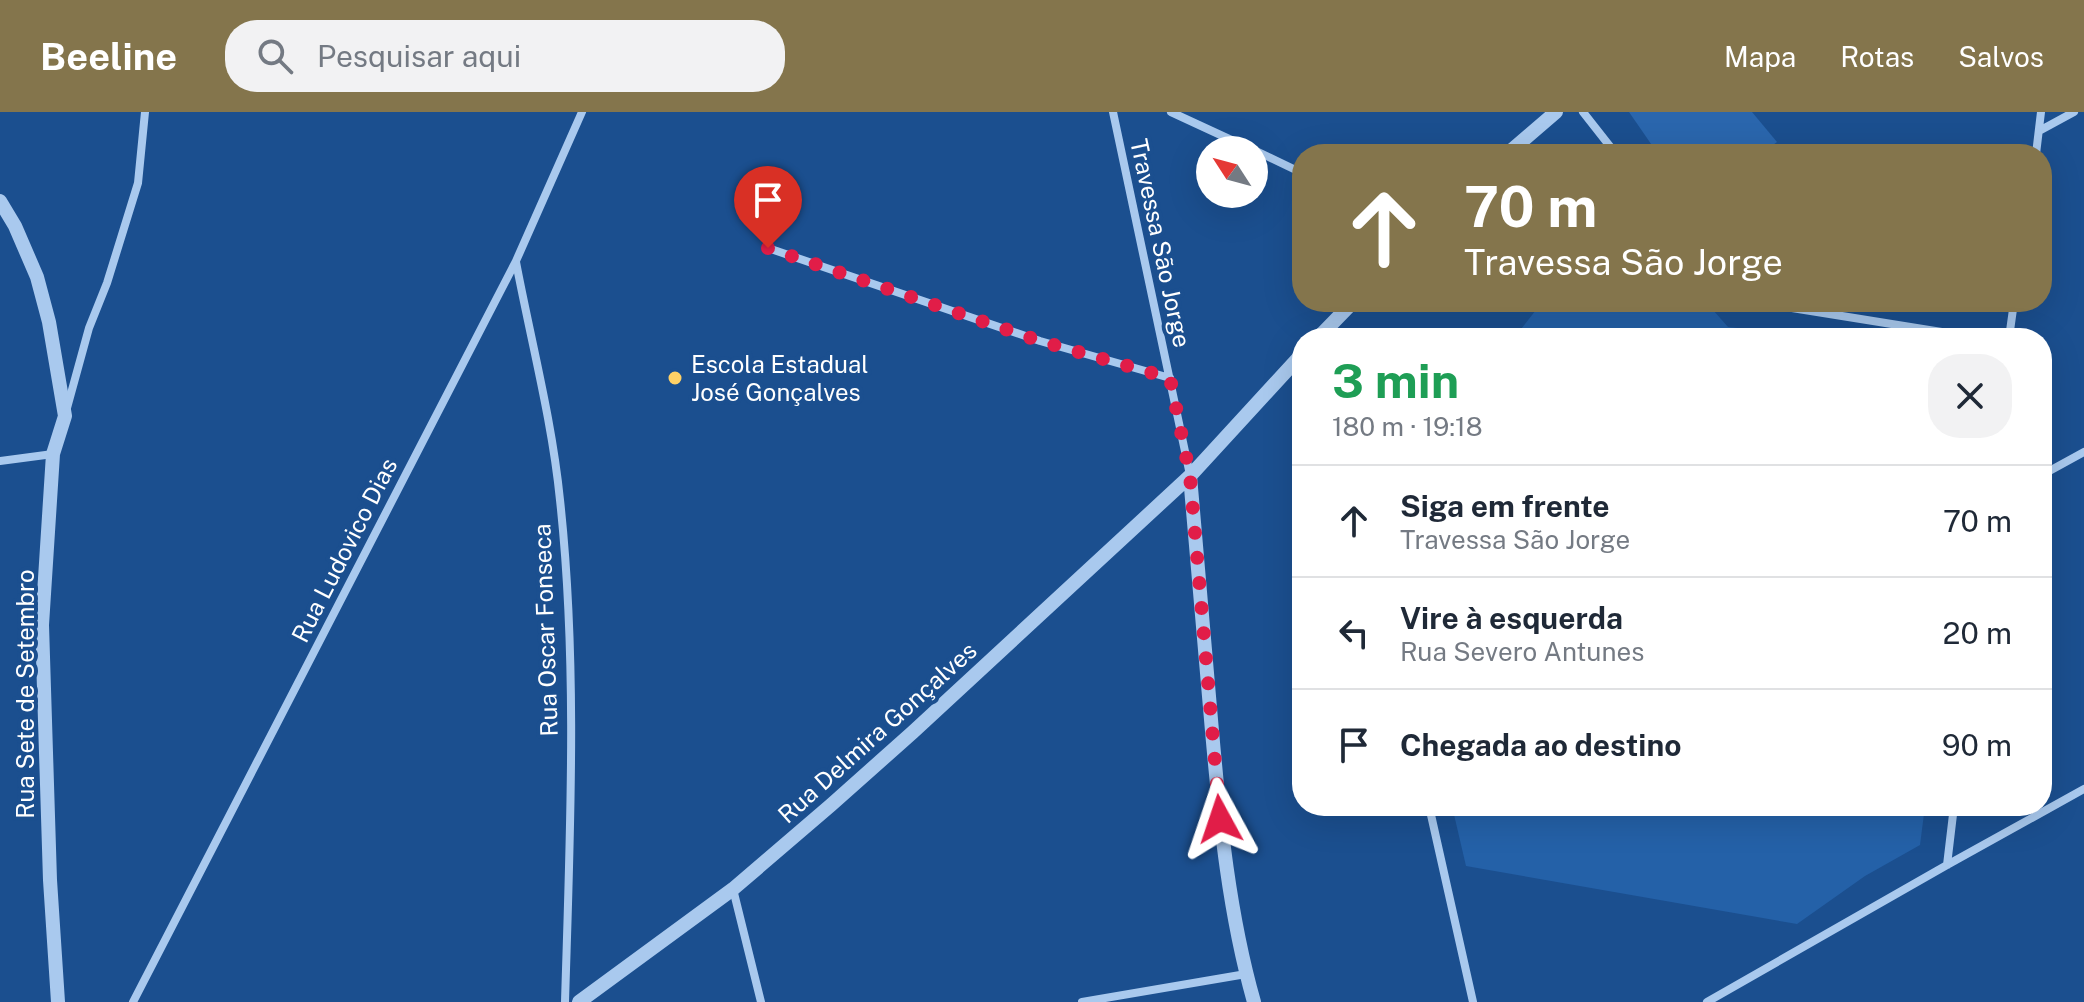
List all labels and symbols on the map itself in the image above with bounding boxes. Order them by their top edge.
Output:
street label: Travessa São Jorge [1125,136,1197,350]
north arrow [1196,136,1268,208]
pin [734,166,802,248]
place label: Escola Estadual José Gonçalves [691,350,868,406]
marker: Escola Estadual José Gonçalves [666,369,684,387]
street label: Rua Ludovico Dias [286,453,402,647]
street label: Rua Oscar Fonseca [527,523,563,737]
street label: Rua Sete de Setembro [11,569,39,819]
street label: Rua Delmira Gonçalves [772,636,982,828]
position arrow [1178,777,1262,861]

